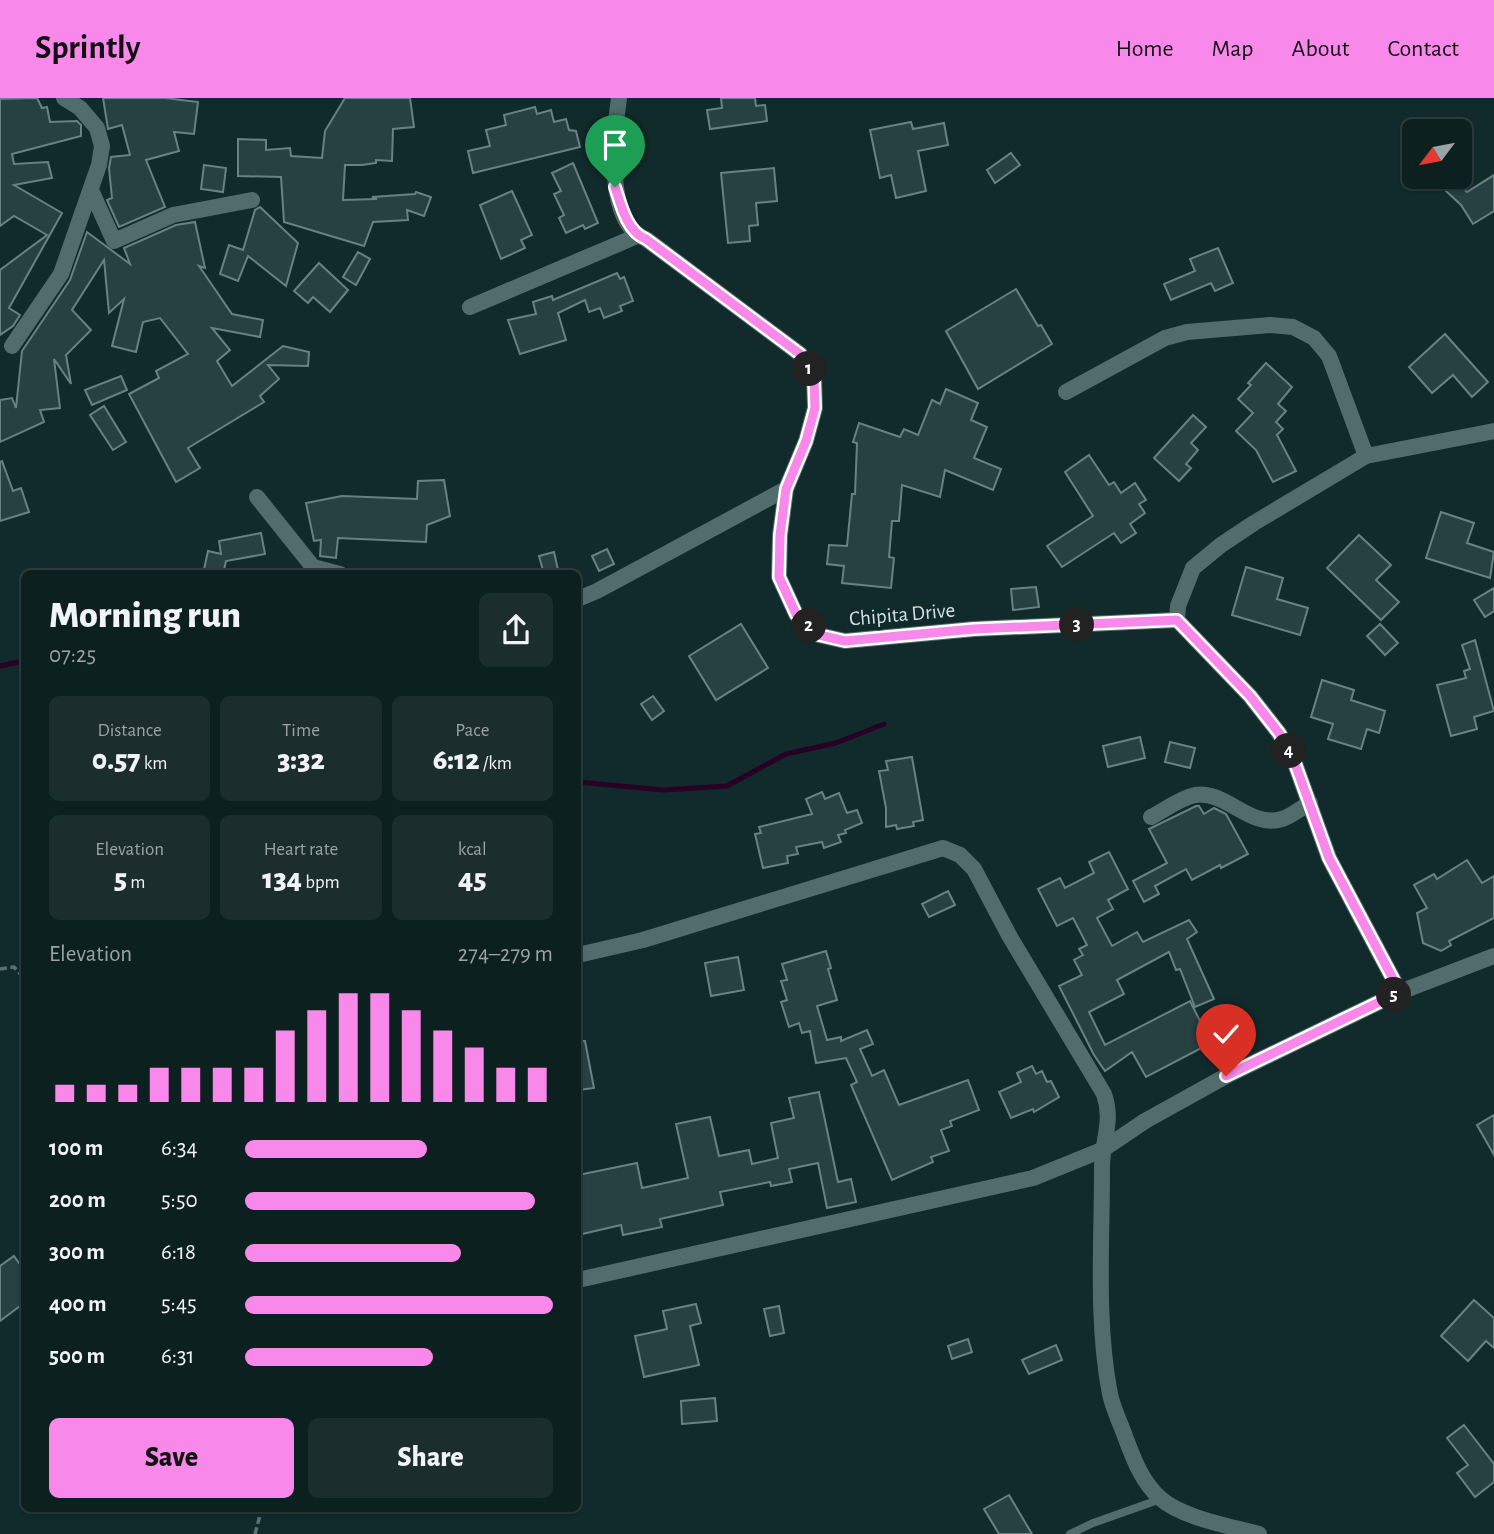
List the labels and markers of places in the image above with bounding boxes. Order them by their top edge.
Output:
pin [585,115,645,187]
pin: 1 [792,352,826,386]
pin: 2 [792,608,826,644]
pin: 3 [1060,608,1094,642]
pin: 4 [1272,734,1306,768]
pin: 5 [1376,978,1412,1012]
pin [1196,1004,1256,1076]

